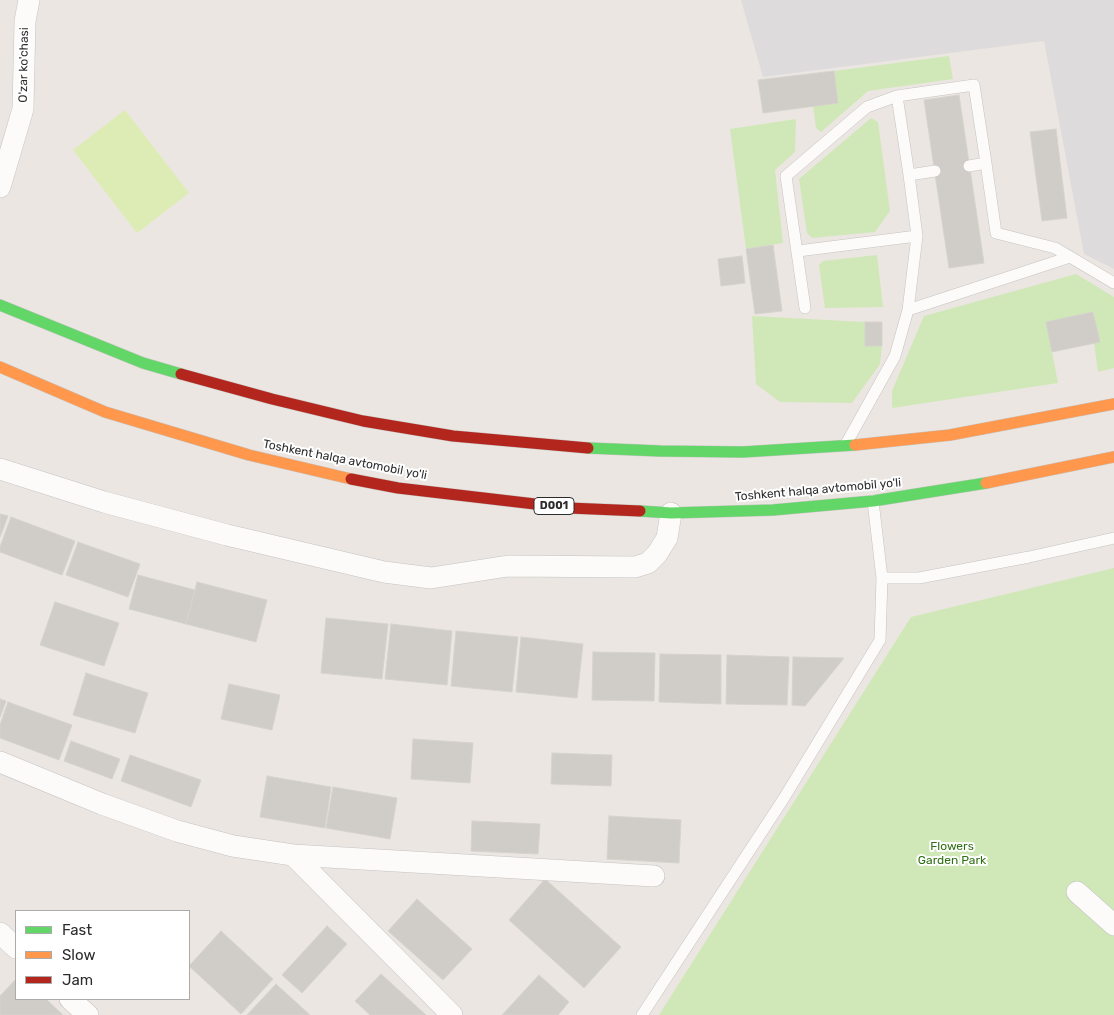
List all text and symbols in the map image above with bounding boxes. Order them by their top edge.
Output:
street label: O'zar ko'chasi [16,27,32,103]
street label: Toshkent halqa avtomobil yo'li [262,437,428,483]
street label: Toshkent halqa avtomobil yo'li [734,476,902,504]
road number: D001 [534,498,574,514]
park label: Flowers Garden Park [918,840,986,868]
legend [15,910,190,1000]
text: Fast [62,921,92,939]
text: Slow [62,946,95,964]
text: Jam [62,971,93,989]

